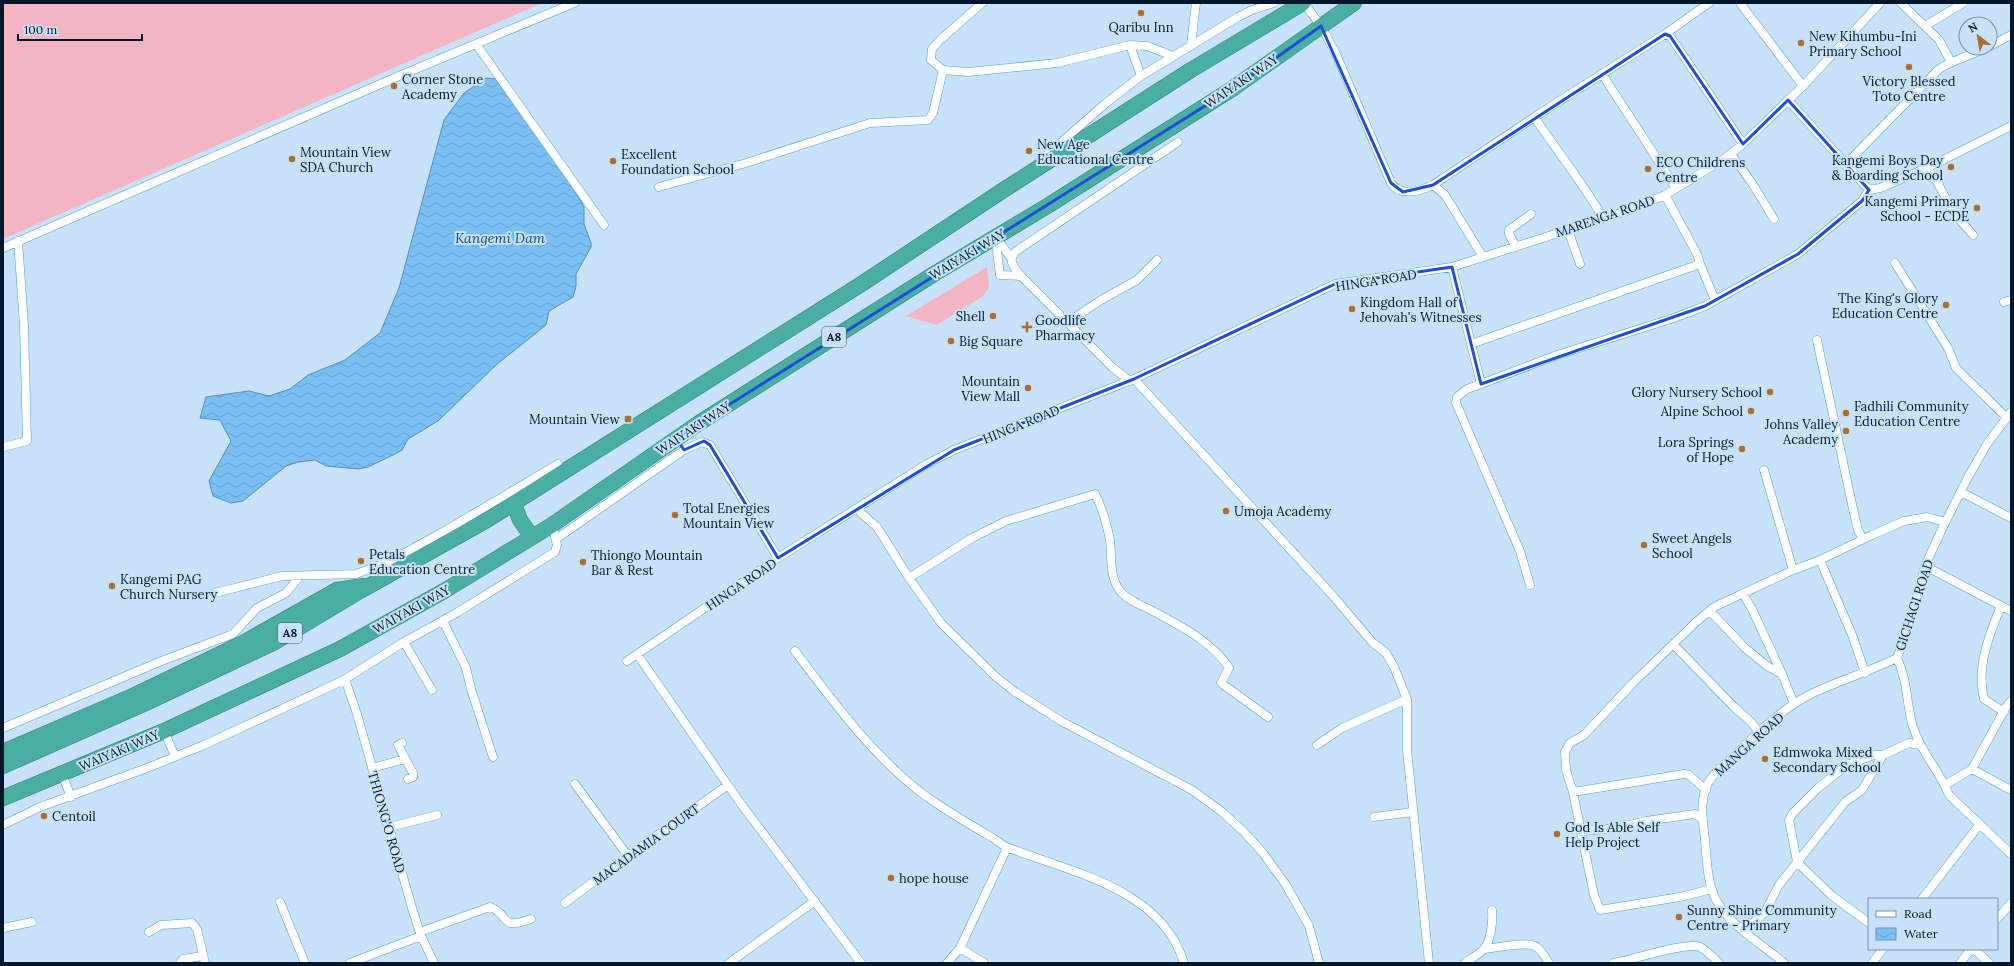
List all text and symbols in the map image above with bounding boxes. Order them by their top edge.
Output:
marker: Qaribu Inn [1136,8,1146,18]
scale bar [18,16,142,42]
north arrow [1958,16,1998,56]
place label: Qaribu Inn [1108,19,1174,36]
text: N [1966,19,1981,36]
text: 100 m [24,22,57,37]
place label: New Kihumbu-Ini Primary School [1809,28,1917,60]
marker: New Kihumbu-Ini Primary School [1796,38,1806,48]
street label: WAIYAKI WAY [1201,50,1282,112]
marker: Victory Blessed Toto Centre [1904,62,1914,72]
place label: Corner Stone Academy [401,71,483,103]
place label: Victory Blessed Toto Centre [1862,73,1956,105]
marker: Corner Stone Academy [389,81,399,91]
place label: New Age Educational Centre [1037,136,1154,168]
place label: Mountain View SDA Church [300,144,392,176]
place label: Excellent Foundation School [621,146,734,178]
marker: New Age Educational Centre [1024,146,1034,156]
place label: Kangemi Boys Day & Boarding School [1832,152,1943,184]
marker: Mountain View SDA Church [287,154,297,164]
place label: ECO Childrens Centre [1656,154,1745,186]
marker: Excellent Foundation School [608,156,618,166]
marker: Kangemi Boys Day & Boarding School [1946,162,1956,172]
marker: ECO Childrens Centre [1643,164,1653,174]
street label: MARENGA ROAD [1553,191,1657,241]
place label: Kangemi Primary School - ECDE [1864,193,1969,225]
marker: Kangemi Primary School - ECDE [1972,203,1982,213]
street label: WAIYAKI WAY [926,225,1009,284]
water label: Kangemi Dam [455,229,546,247]
street label: HINGA ROAD [1334,266,1418,295]
place label: The King's Glory Education Centre [1832,290,1938,322]
place label: Kingdom Hall of Jehovah's Witnesses [1359,294,1482,326]
marker: The King's Glory Education Centre [1941,300,1951,310]
marker: Kingdom Hall of Jehovah's Witnesses [1347,304,1357,314]
place label: Shell [956,308,985,325]
marker: Shell [988,311,998,321]
place label: Goodlife Pharmacy [1035,312,1095,344]
marker: Goodlife Pharmacy [1022,322,1032,332]
road number: A8 [822,327,846,347]
place label: Big Square [959,333,1023,350]
marker: Big Square [946,336,956,346]
place label: Mountain View Mall [961,373,1020,405]
marker: Mountain View Mall [1023,383,1033,393]
place label: Glory Nursery School [1632,384,1762,401]
marker: Glory Nursery School [1765,387,1775,397]
street label: WAIYAKI WAY [653,398,734,459]
place label: Fadhili Community Education Centre [1854,398,1969,430]
street label: HINGA ROAD [980,401,1063,448]
place label: Alpine School [1660,403,1743,420]
marker: Alpine School [1746,406,1756,416]
marker: Fadhili Community Education Centre [1841,408,1851,418]
place label: Mountain View [529,411,621,428]
marker: Mountain View [623,414,633,424]
place label: Johns Valley Academy [1764,416,1838,448]
marker: Johns Valley Academy [1841,426,1851,436]
place label: Lora Springs of Hope [1658,434,1734,466]
marker: Lora Springs of Hope [1737,444,1747,454]
place label: Total Energies Mountain View [683,500,775,532]
place label: Umoja Academy [1234,503,1332,520]
marker: Umoja Academy [1221,506,1231,516]
marker: Total Energies Mountain View [670,510,680,520]
place label: Sweet Angels School [1652,530,1732,562]
marker: Sweet Angels School [1639,540,1649,550]
place label: Petals Education Centre [369,546,475,578]
place label: Thiongo Mountain Bar & Rest [591,547,703,579]
street label: HINGA ROAD [703,554,780,614]
marker: Petals Education Centre [356,556,366,566]
marker: Thiongo Mountain Bar & Rest [578,557,588,567]
street label: GICHAGI ROAD [1892,557,1937,653]
place label: Kangemi PAG Church Nursery [120,571,218,603]
marker: Kangemi PAG Church Nursery [107,581,117,591]
street label: WAIYAKI WAY [370,581,454,638]
road number: A8 [278,623,302,643]
street label: MANGA ROAD [1711,709,1788,780]
street label: WAIYAKI WAY [76,726,163,775]
place label: Edmwoka Mixed Secondary School [1773,744,1882,776]
marker: Edmwoka Mixed Secondary School [1760,754,1770,764]
street label: THIONG'O ROAD [364,769,409,875]
street label: MACADAMIA COURT [589,799,704,889]
place label: Centoil [52,808,96,825]
marker: Centoil [39,811,49,821]
place label: God Is Able Self Help Project [1565,819,1661,851]
marker: God Is Able Self Help Project [1552,829,1562,839]
place label: hope house [899,870,969,887]
marker: hope house [886,873,896,883]
legend [1868,898,1998,950]
place label: Sunny Shine Community Centre - Primary [1687,902,1837,934]
text: Road [1904,906,1932,921]
marker: Sunny Shine Community Centre - Primary [1674,912,1684,922]
text: Water [1904,926,1939,941]

